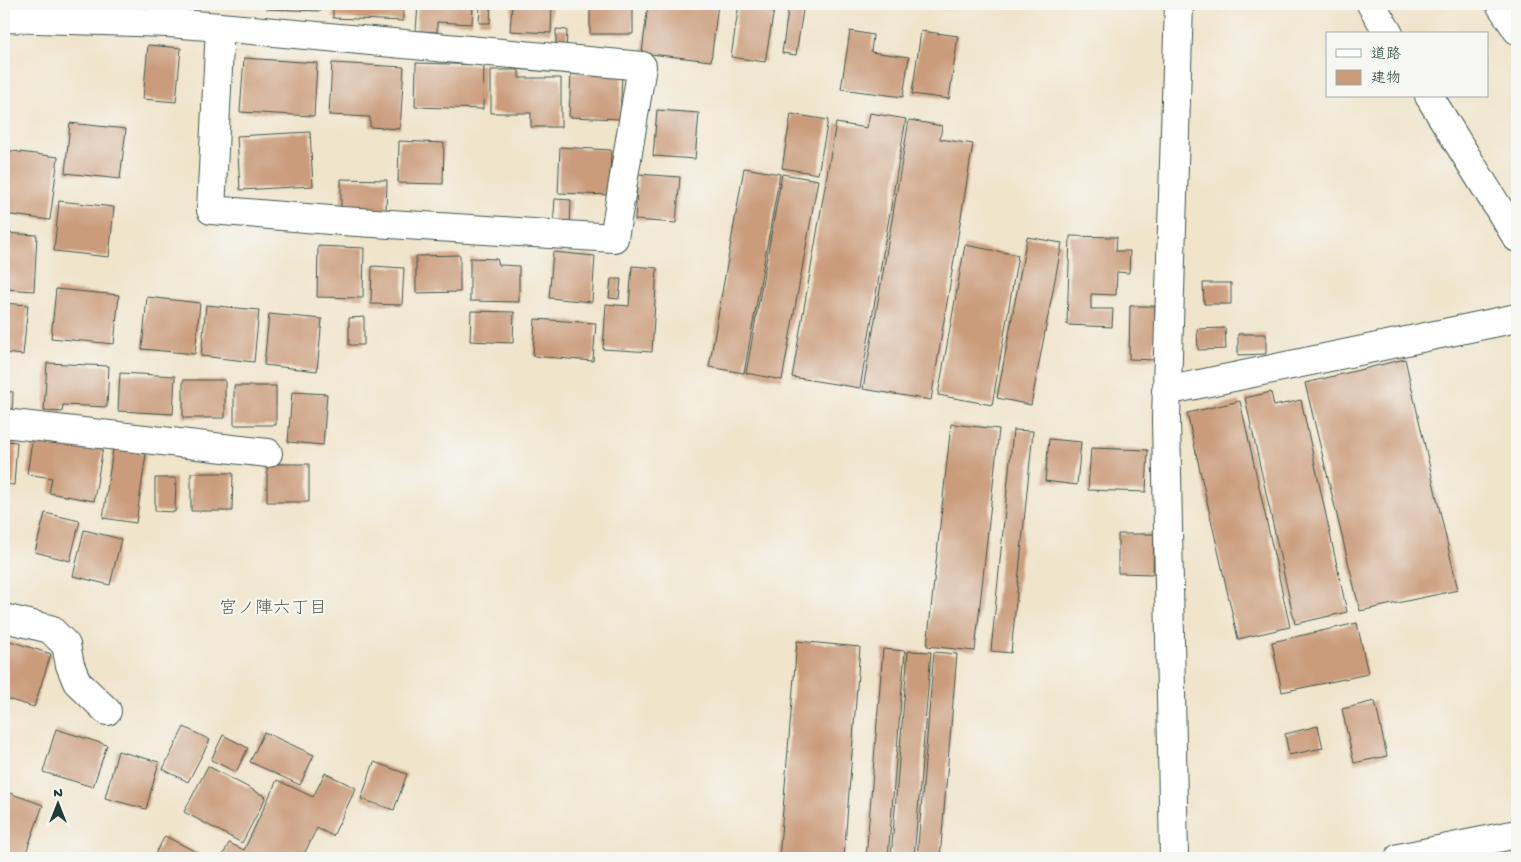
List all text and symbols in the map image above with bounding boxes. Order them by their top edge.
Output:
legend [1326,32,1488,98]
text: 道路 [1371,46,1401,64]
text: 建物 [1371,70,1401,88]
district label: 宮ノ陣六丁目 [219,598,327,620]
north arrow [32,780,82,830]
text: N [53,785,63,802]

